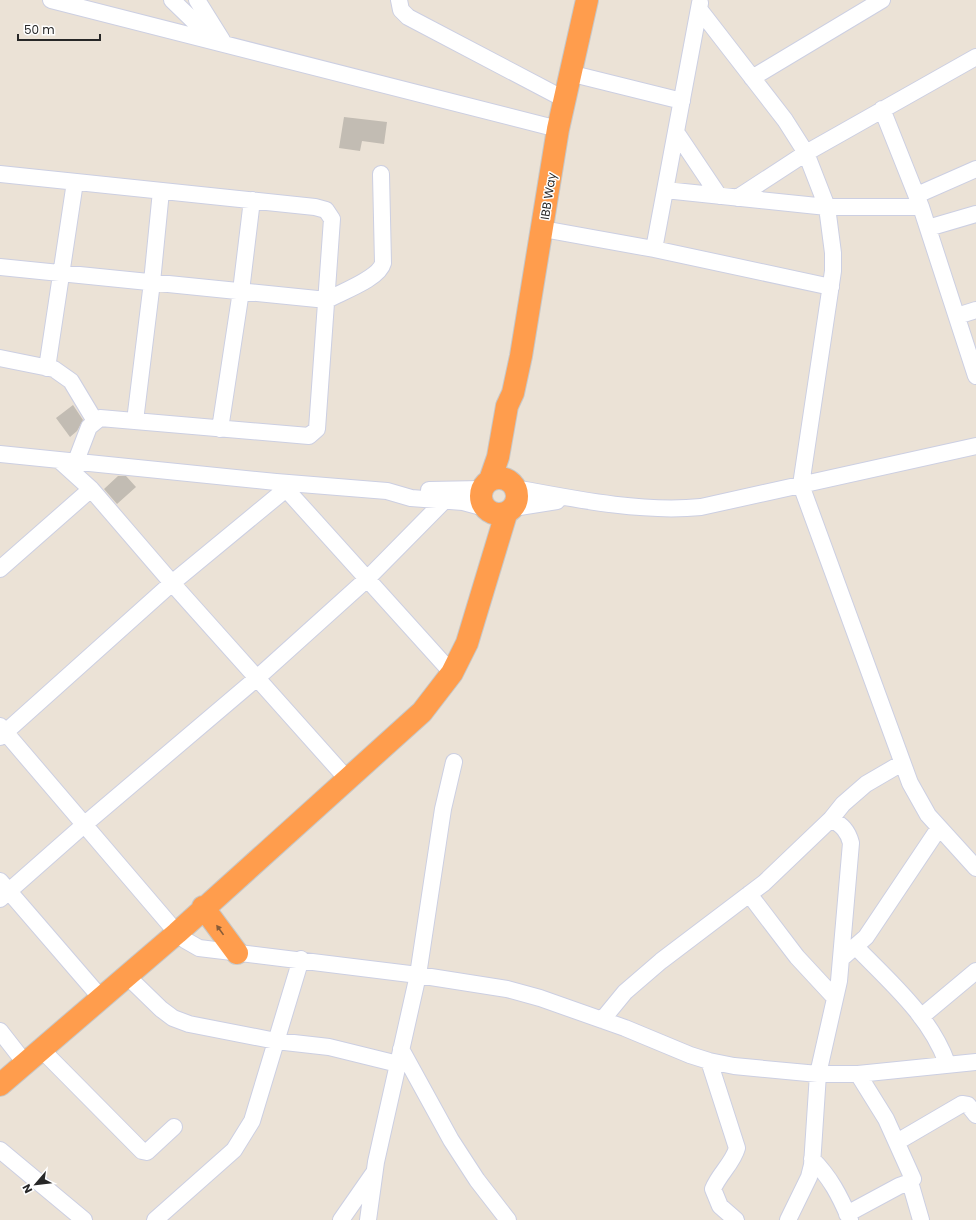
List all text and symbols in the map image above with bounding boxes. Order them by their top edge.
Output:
scale bar [18,16,100,42]
text: 50 m [24,21,55,38]
street label: IBB Way [536,171,560,221]
one-way arrow [216,925,224,935]
north arrow [16,1164,56,1204]
text: N [18,1181,36,1196]

